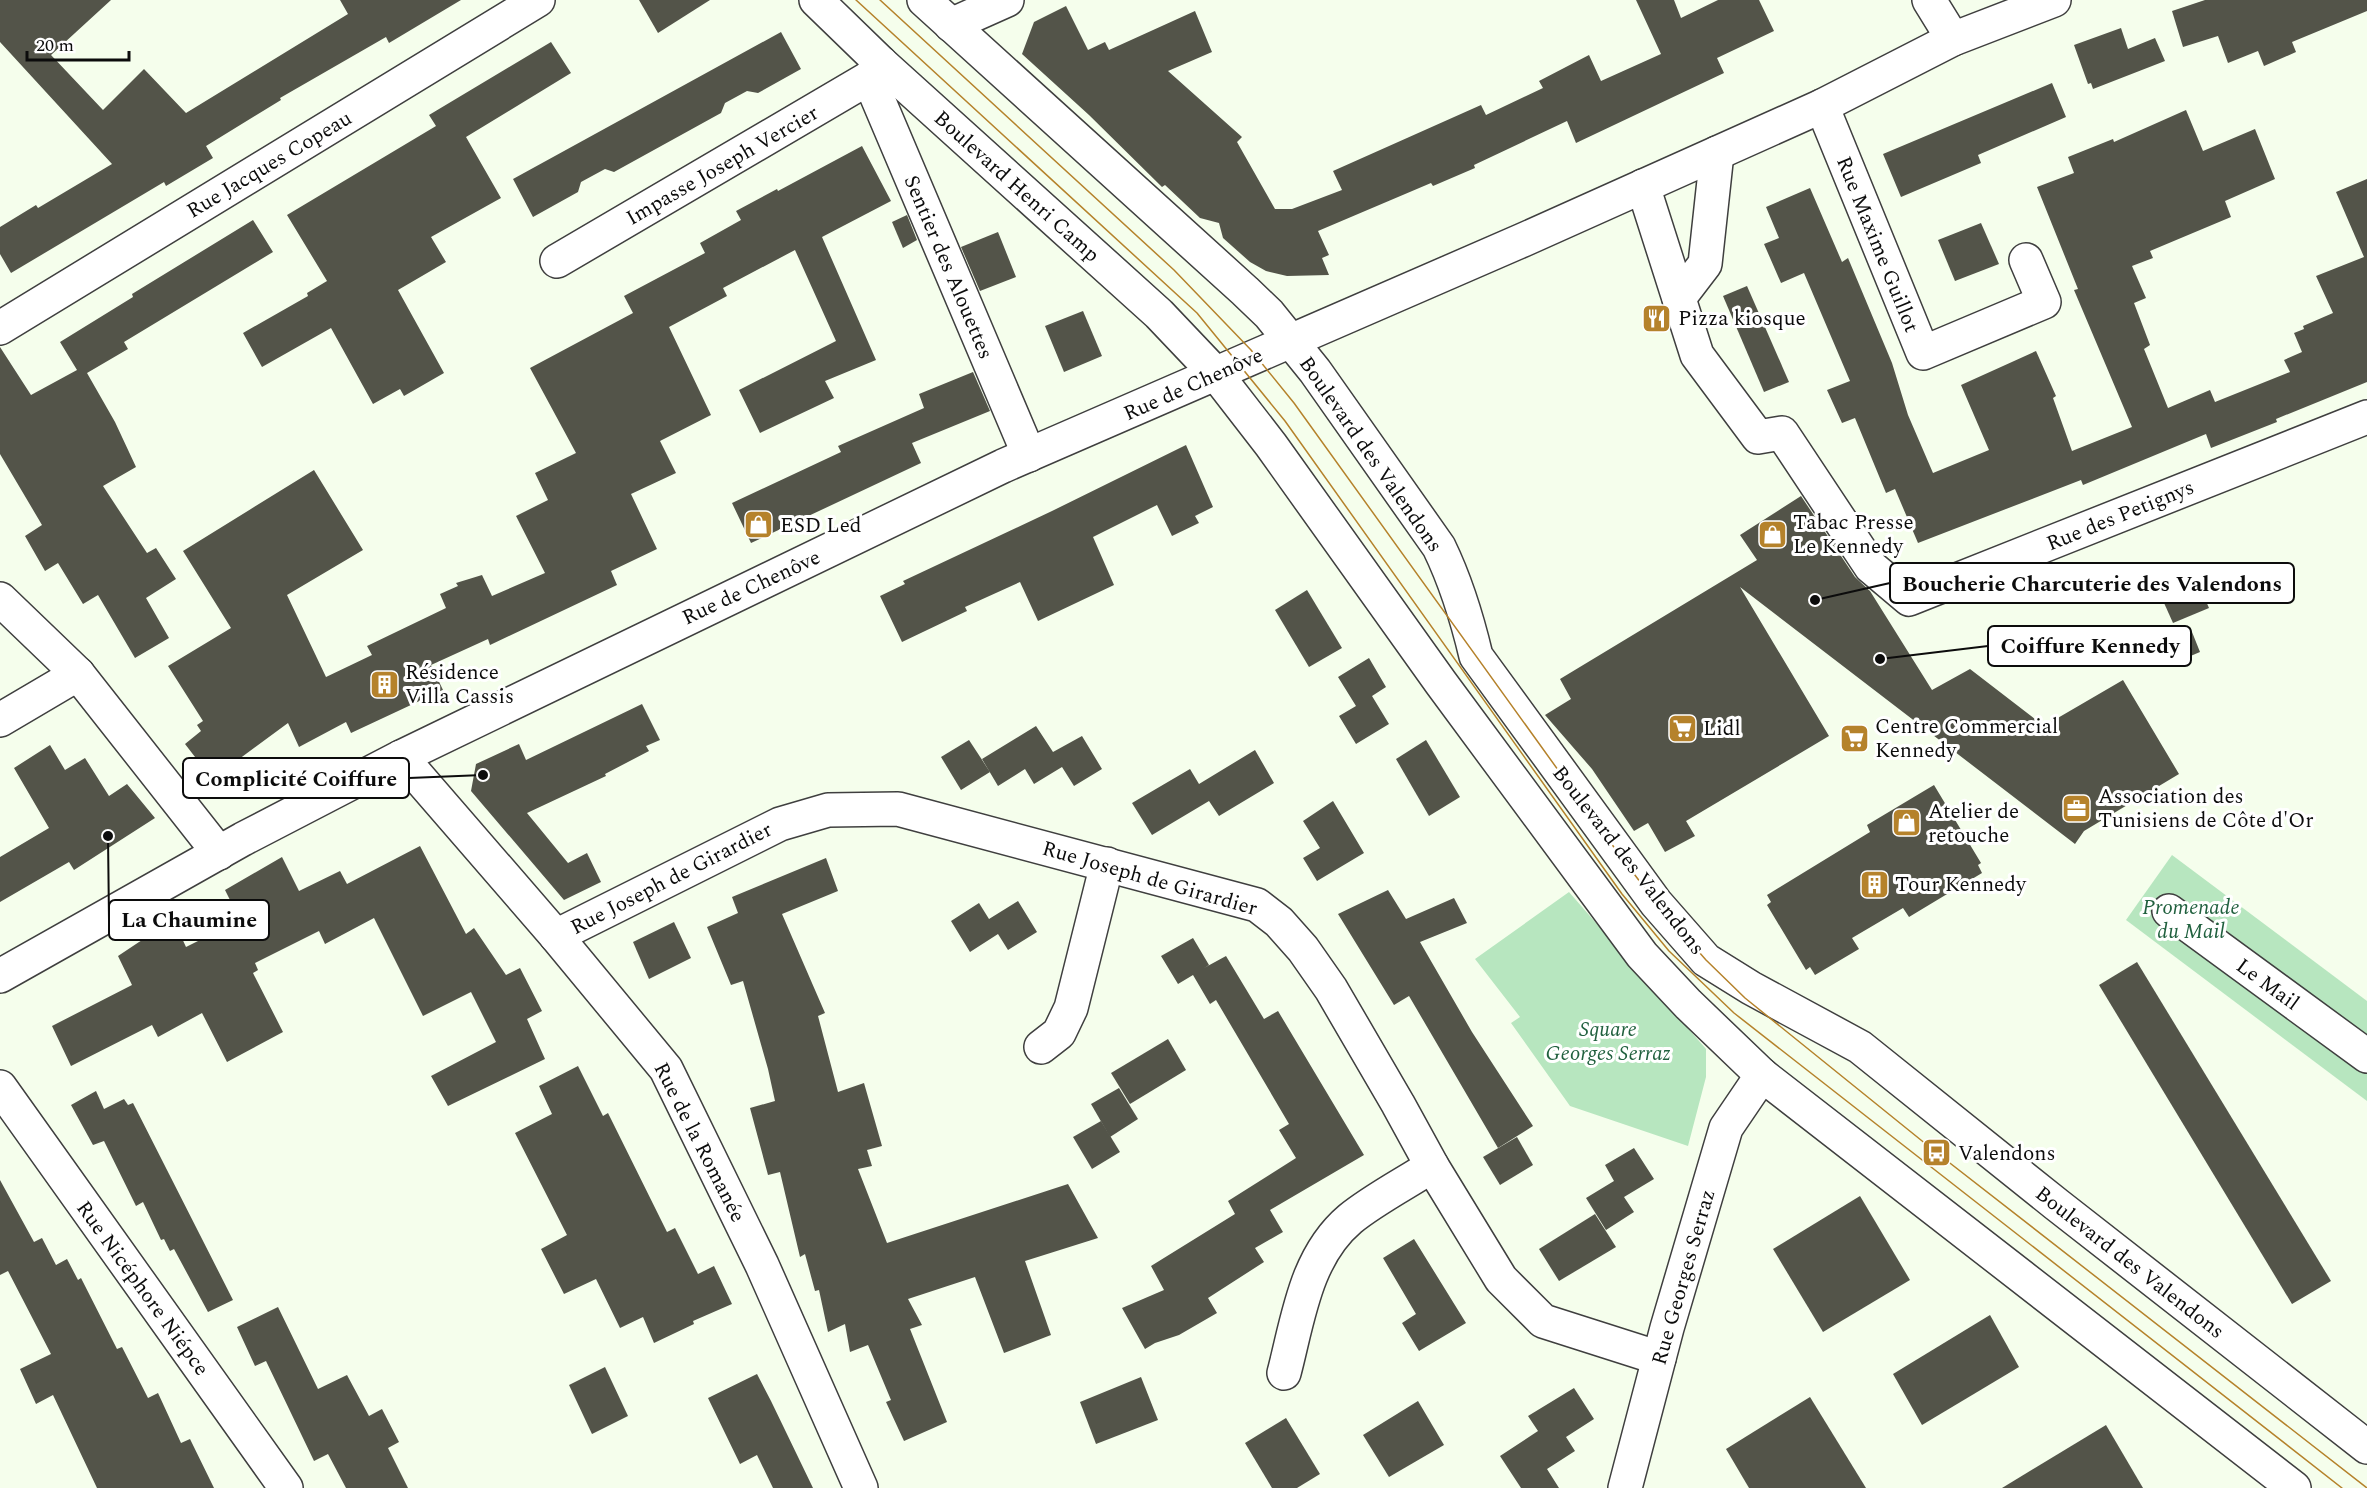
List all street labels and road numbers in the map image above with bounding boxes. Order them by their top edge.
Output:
street label: Impasse Joseph Vercier [620,98,825,234]
street label: Rue Jacques Copeau [181,103,358,227]
street label: Boulevard Henri Camp [926,103,1107,270]
street label: Rue Maxime Guillot [1827,151,1927,337]
street label: Sentier des Alouettes [895,170,1001,364]
street label: Rue de Chenôve [1119,340,1268,430]
street label: Boulevard des Valendons [1290,350,1450,559]
street label: Rue des Petignys [2042,472,2199,560]
street label: Rue de Chenôve [677,542,826,634]
street label: Boulevard des Valendons [1544,759,1713,962]
street label: Rue Joseph de Girardier [565,814,778,944]
street label: Rue Joseph de Girardier [1038,833,1261,925]
street label: Le Mail [2229,951,2306,1019]
street label: Rue de la Romanée [645,1057,753,1228]
street label: Boulevard des Valendons [2028,1178,2231,1347]
street label: Rue Georges Serraz [1644,1186,1724,1369]
street label: Rue Nicéphore Niépce [68,1194,217,1383]

